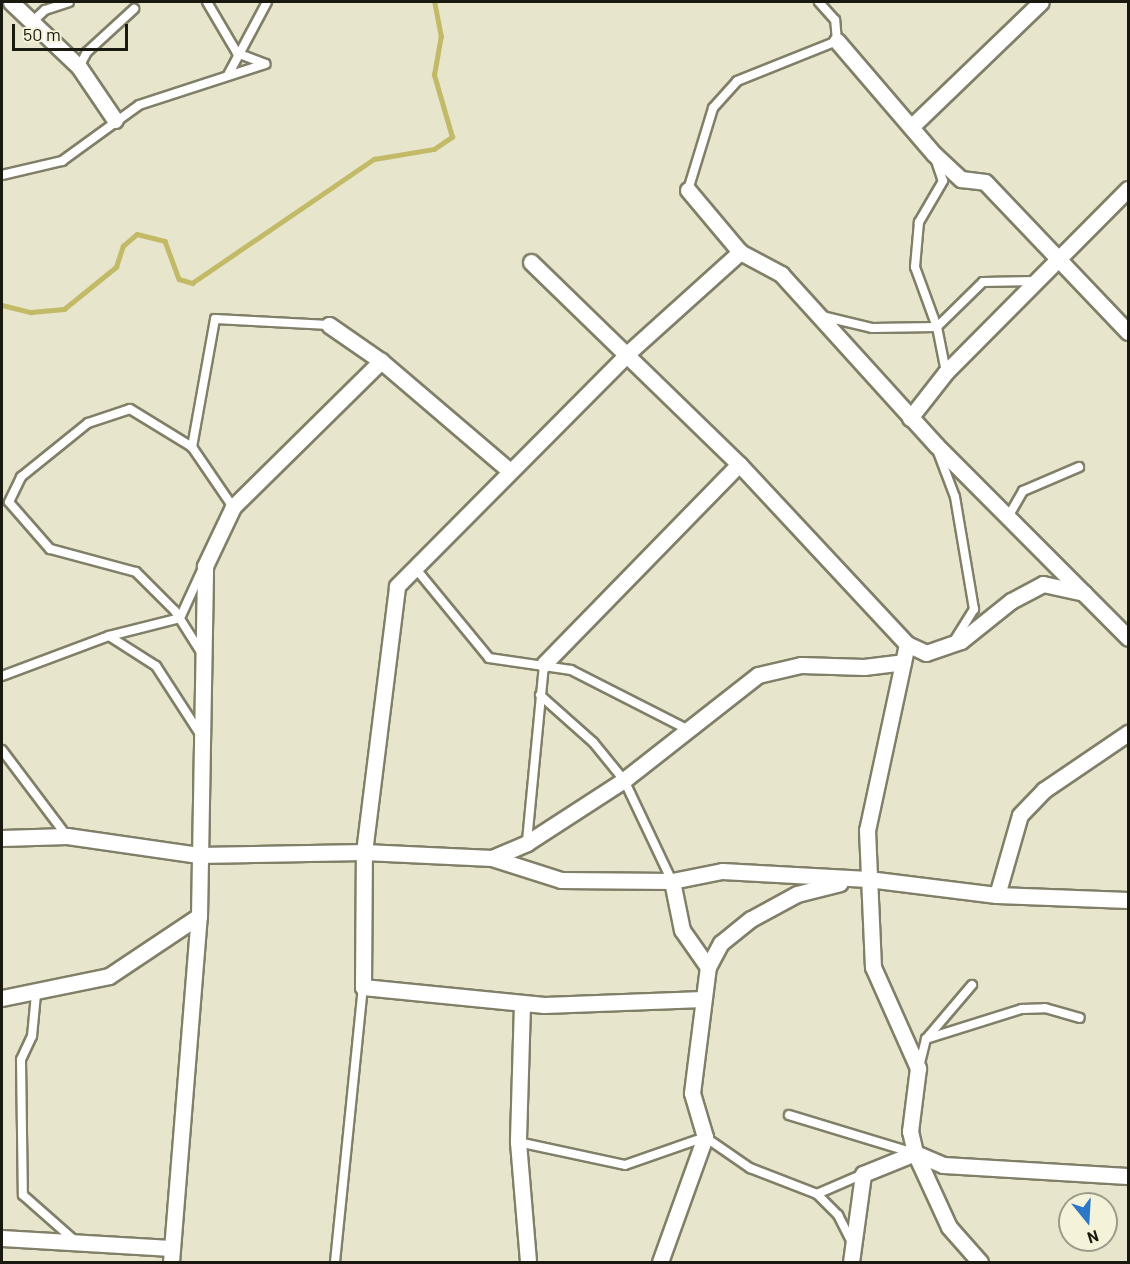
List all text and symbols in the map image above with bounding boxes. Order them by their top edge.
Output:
scale bar [15,12,130,50]
text: 50 m [23,23,61,45]
north arrow [1058,1192,1118,1252]
text: N [1085,1227,1101,1248]

